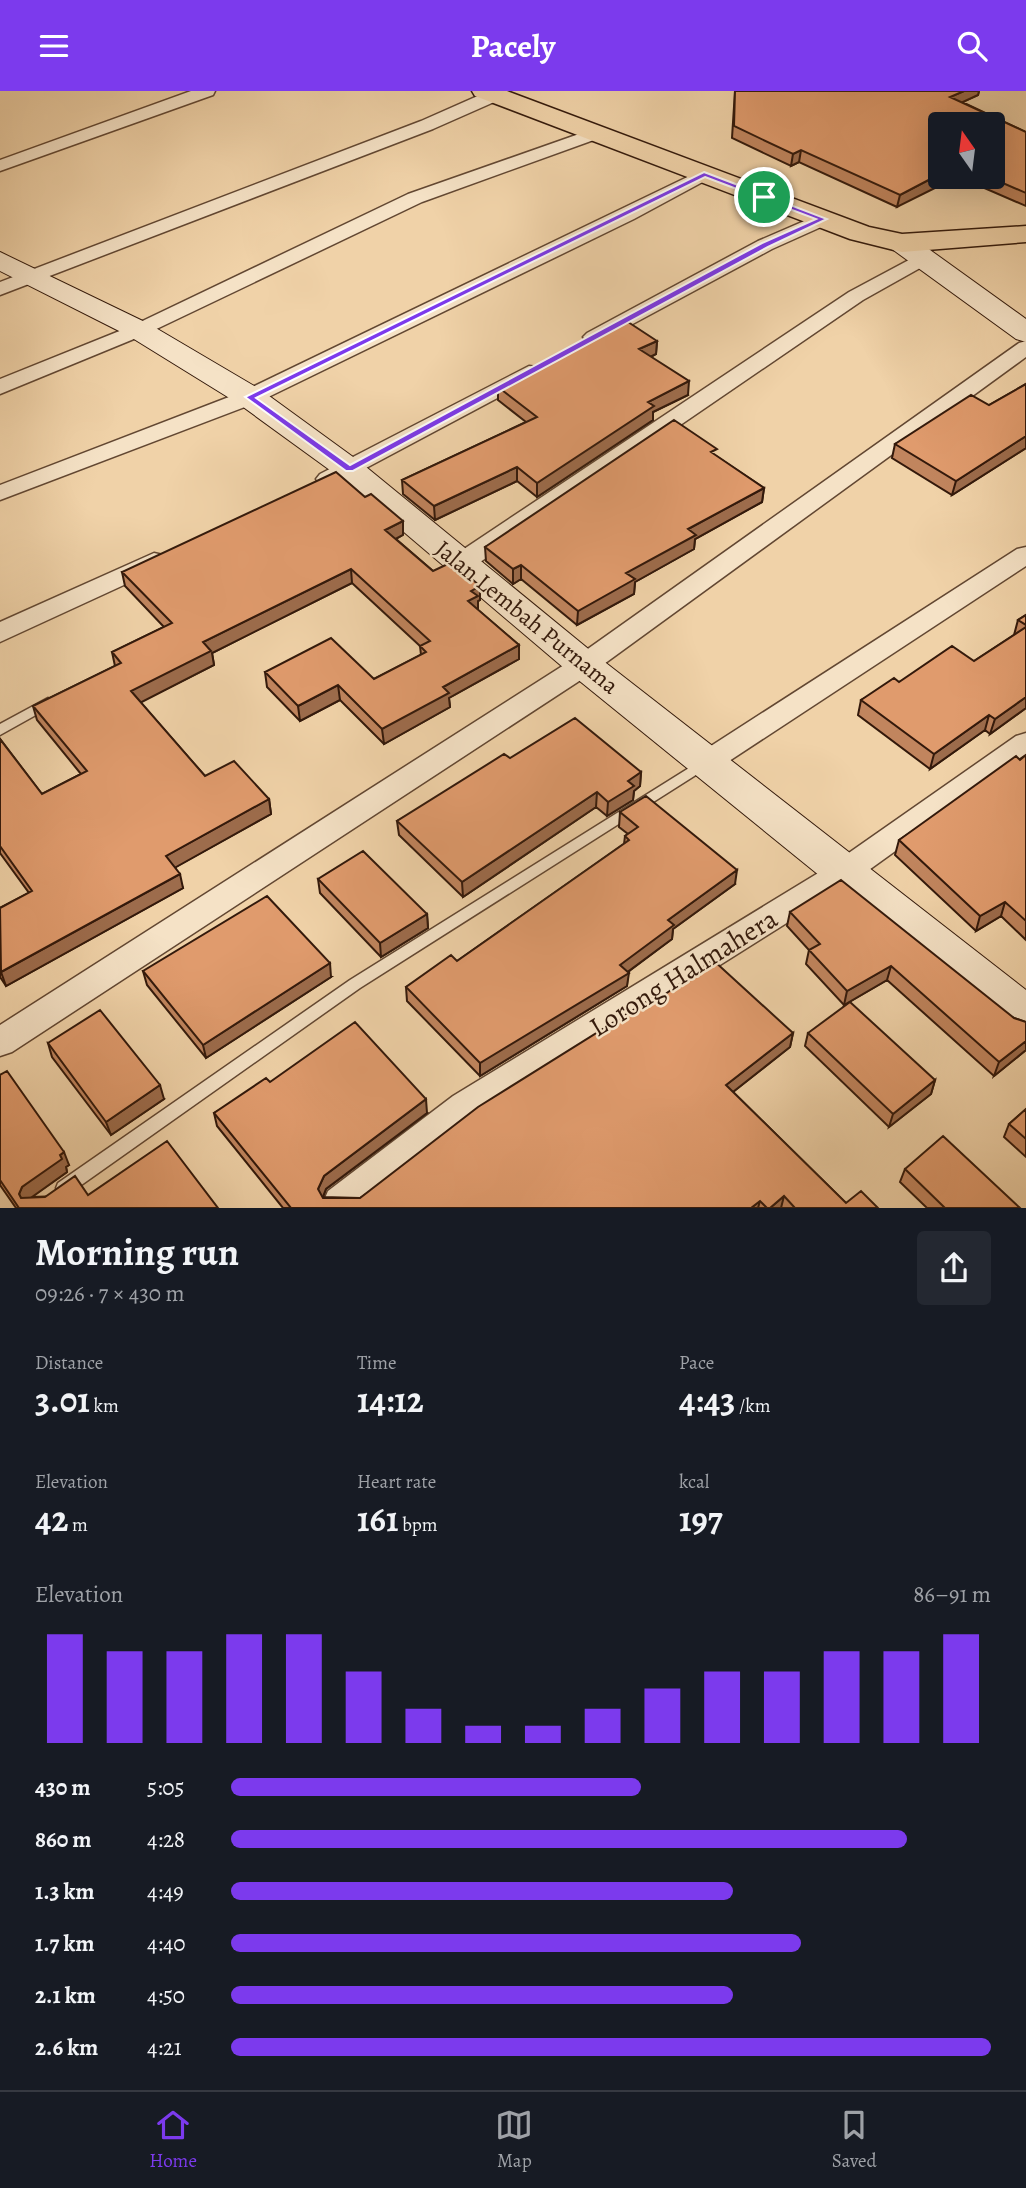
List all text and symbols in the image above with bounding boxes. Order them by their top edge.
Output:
text: Pacely [471,24,555,68]
icon: menu [35,27,73,65]
icon: search [953,27,991,65]
north arrow [928,112,1004,189]
map controls [928,112,1005,189]
pin [734,167,794,227]
icon: arrive [745,178,783,216]
street label: Jalan Lembah Purnama [428,533,626,702]
street label: Lorong Halmahera [582,900,785,1046]
text: Morning run [35,1226,239,1278]
button: share [917,1231,991,1305]
text: 09:26 · 7 × 430 m [35,1278,185,1309]
text: Distance [35,1350,103,1376]
text: Time [357,1350,396,1376]
text: Pace [679,1350,714,1376]
text: 3.01 [35,1376,90,1424]
text: 14:12 [357,1376,424,1424]
text: 4:43 [679,1376,735,1424]
text: km [90,1393,119,1419]
text: /km [735,1393,771,1419]
text: Elevation [35,1469,108,1495]
text: Heart rate [357,1469,436,1495]
text: kcal [679,1469,709,1495]
text: 42 [35,1495,68,1543]
text: 161 [357,1495,398,1543]
text: 197 [679,1495,723,1543]
text: m [68,1512,88,1538]
text: bpm [398,1512,438,1538]
text: Elevation [35,1579,123,1610]
text: 86–91 m [913,1579,991,1610]
text: 430 m [35,1772,91,1803]
text: 5:05 [147,1772,185,1803]
text: 860 m [35,1824,92,1855]
text: 4:28 [147,1824,185,1855]
text: 1.3 km [35,1876,95,1907]
text: 4:49 [147,1876,184,1907]
text: 1.7 km [35,1928,95,1959]
text: 4:40 [147,1928,186,1959]
text: 2.1 km [35,1980,96,2011]
text: 4:50 [147,1980,185,2011]
text: 2.6 km [35,2032,98,2063]
text: 4:21 [147,2032,182,2063]
tab: Home [149,2106,197,2174]
tab: Map [495,2106,533,2174]
tab: Saved [832,2106,877,2174]

